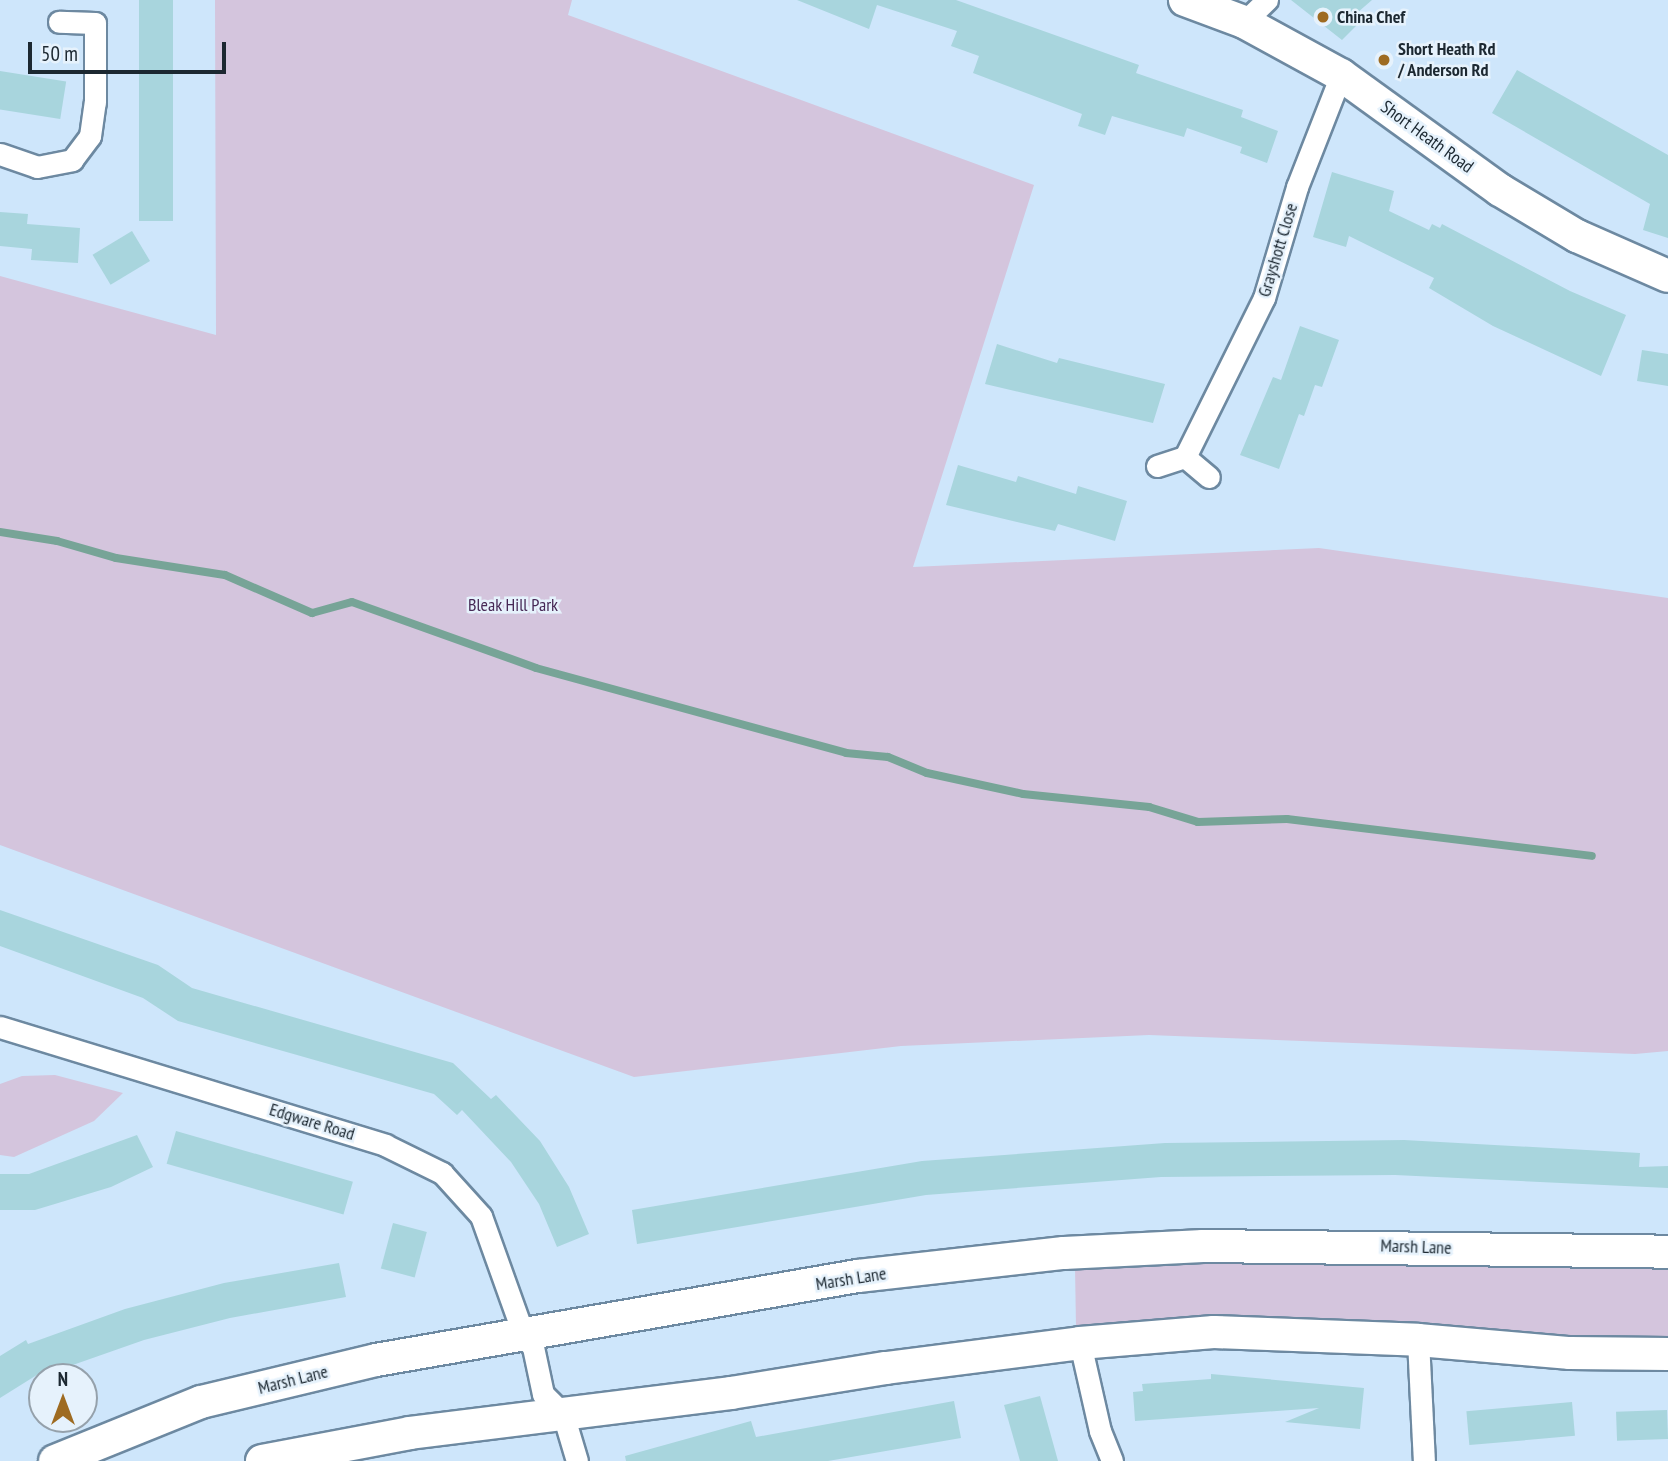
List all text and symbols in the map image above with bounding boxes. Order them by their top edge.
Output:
place label: China Chef [1337,6,1405,28]
marker: China Chef [1315,9,1331,25]
scale bar [32,28,229,72]
place label: Short Heath Rd / Anderson Rd [1398,39,1495,82]
text: 50 m [41,40,78,67]
marker: Short Heath Rd / Anderson Rd [1376,52,1392,68]
street label: Short Heath Road [1376,96,1478,178]
street label: Grayshott Close [1253,200,1303,300]
park label: Bleak Hill Park [468,594,558,616]
street label: Edgware Road [267,1099,357,1145]
street label: Marsh Lane [1380,1235,1452,1259]
street label: Marsh Lane [814,1263,888,1295]
street label: Marsh Lane [256,1361,330,1399]
north arrow [28,1363,98,1433]
text: N [58,1367,68,1391]

